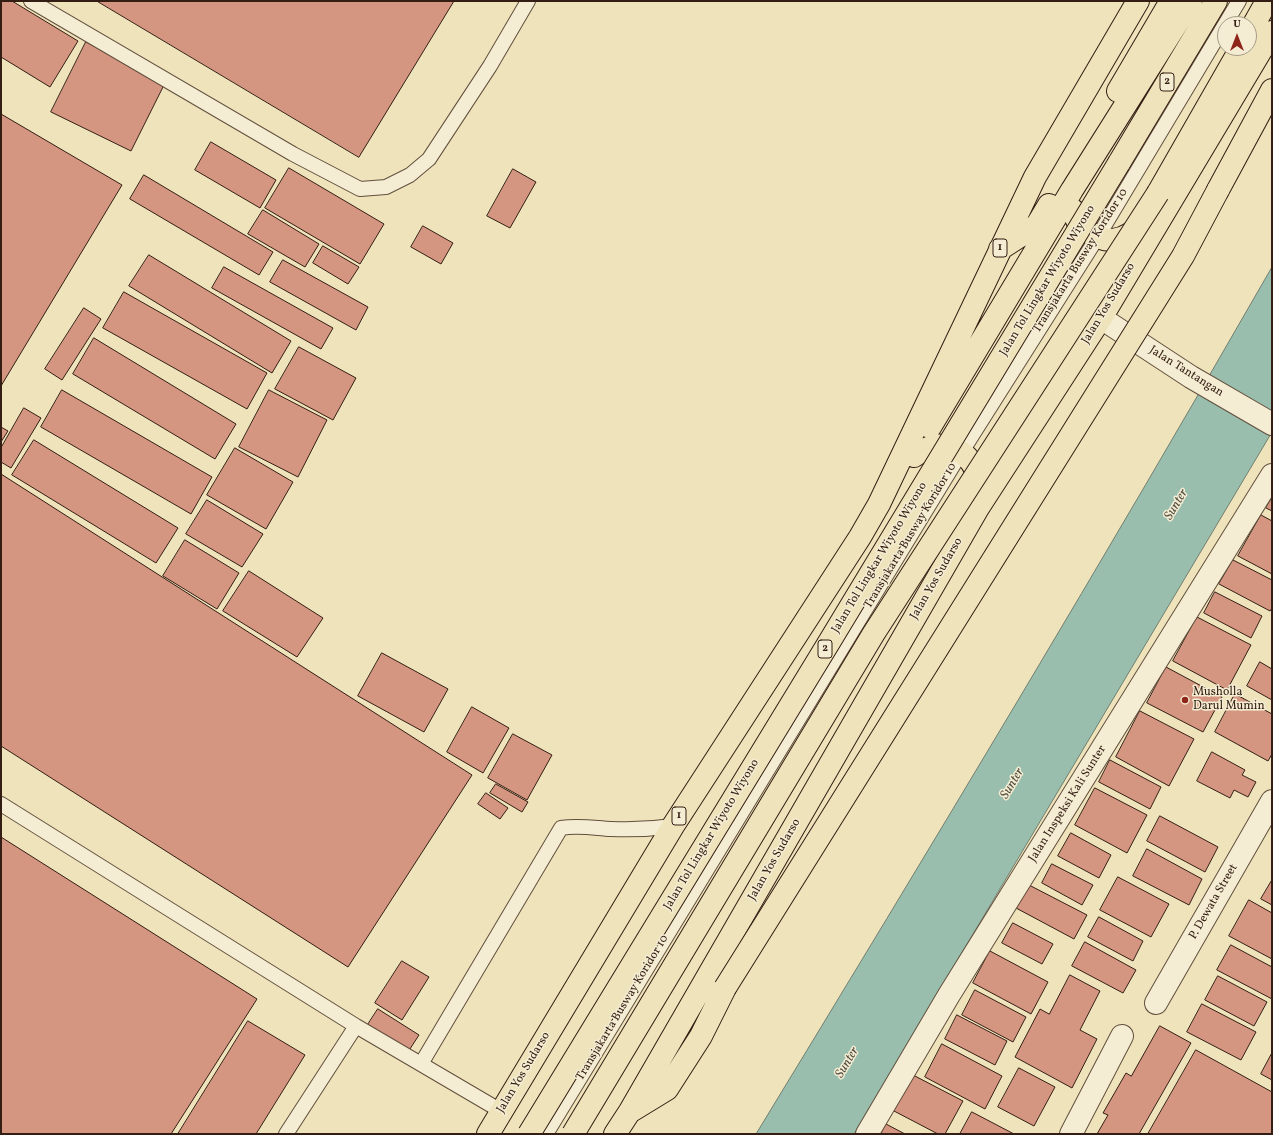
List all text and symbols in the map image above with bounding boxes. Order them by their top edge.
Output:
north arrow [1217,16,1257,56]
text: U [1233,17,1241,32]
road number: 2 [1160,73,1174,91]
street label: Transjakarta Busway Koridor 10 [1031,186,1131,336]
street label: Jalan Tol Lingkar Wiyoto Wiyono [997,203,1099,359]
road number: 1 [993,239,1007,257]
street label: Jalan Yos Sudarso [1079,261,1139,347]
street label: Jalan Tantangan [1146,343,1226,401]
street label: Transjakarta Busway Koridor 10 [862,461,960,611]
street label: Jalan Tol Lingkar Wiyoto Wiyono [829,480,931,636]
water label: Sunter [1162,487,1192,523]
street label: Jalan Yos Sudarso [908,536,966,622]
road number: 2 [818,640,832,658]
place label: Musholla Darul Mumin [1193,686,1265,714]
marker: Musholla Darul Mumin [1180,695,1190,705]
street label: Jalan Inspeksi Kali Sunter [1026,743,1110,865]
street label: Jalan Tol Lingkar Wiyoto Wiyono [661,757,763,913]
water label: Sunter [998,766,1028,802]
road number: 1 [672,807,686,825]
street label: Jalan Yos Sudarso [746,817,804,903]
street label: P. Dewata Street [1187,862,1241,942]
street label: Transjakarta Busway Koridor 10 [574,933,672,1083]
street label: Jalan Yos Sudarso [494,1030,554,1116]
water label: Sunter [833,1045,863,1081]

